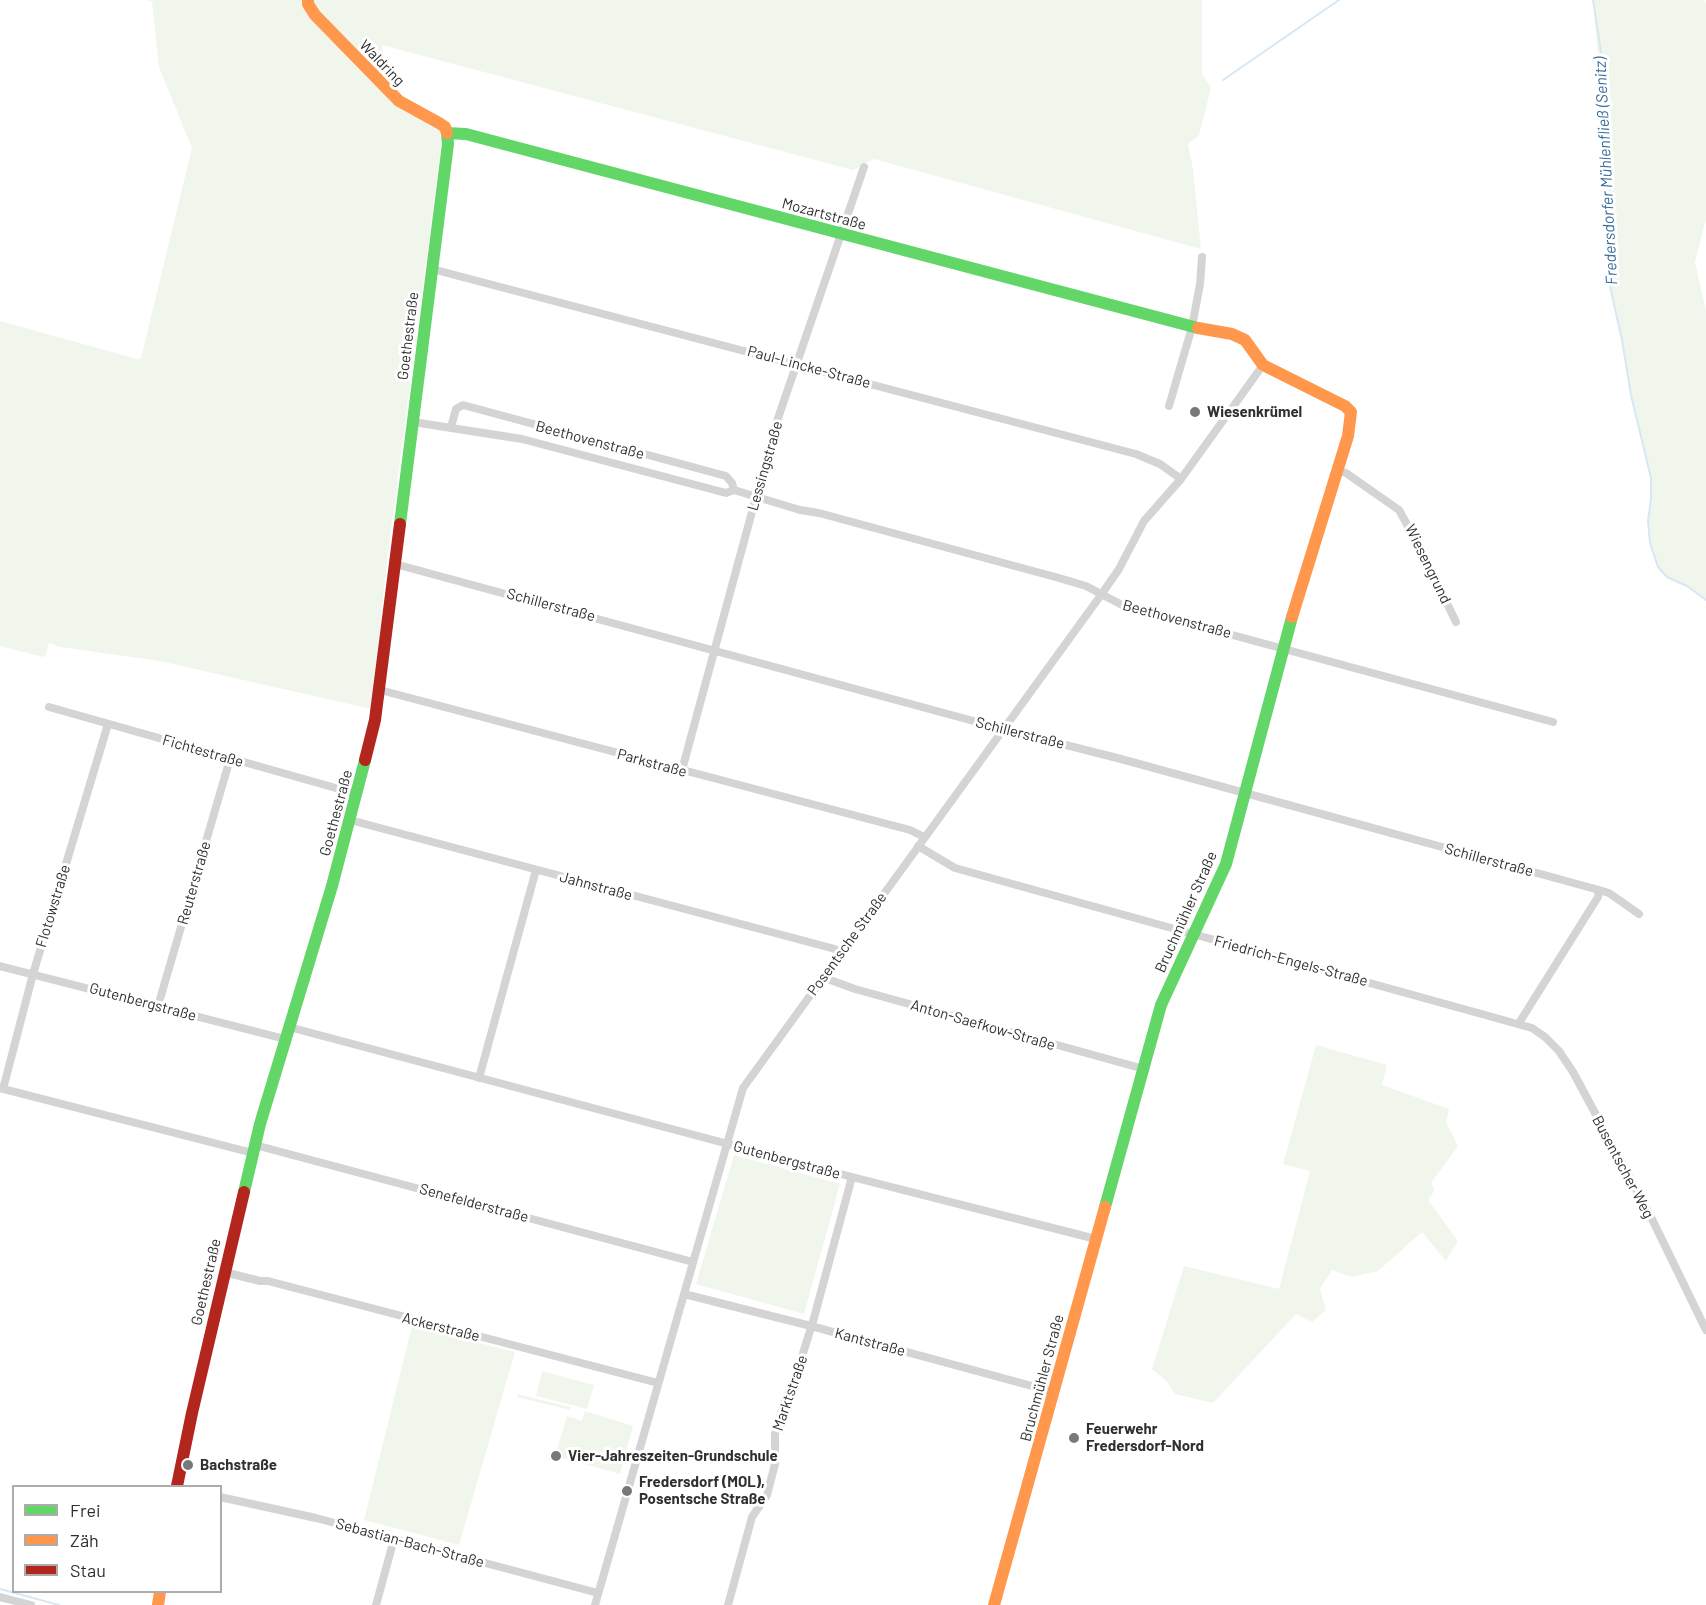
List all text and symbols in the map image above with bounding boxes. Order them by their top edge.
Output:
street label: Waldring [356,36,408,90]
water label: Fredersdorfer Mühlenfließ (Senitz) [1590,56,1622,286]
street label: Mozartstraße [780,194,868,234]
street label: Goethestraße [394,291,422,381]
street label: Paul-Lincke-Straße [745,342,873,392]
place label: Wiesenkrümel [1207,403,1302,421]
marker: Wiesenkrümel [1188,405,1202,419]
street label: Beethovenstraße [534,417,646,463]
street label: Lessingstraße [744,419,786,513]
street label: Wiesengrund [1401,521,1455,607]
street label: Schillerstraße [505,585,597,625]
street label: Beethovenstraße [1121,596,1233,642]
street label: Schillerstraße [974,713,1066,753]
street label: Fichtestraße [160,731,246,771]
street label: Parkstraße [615,745,689,781]
street label: Goethestraße [316,768,356,858]
street label: Reuterstraße [174,839,214,927]
street label: Schillerstraße [1443,840,1535,880]
street label: Bruchmühler Straße [1151,849,1221,975]
street label: Flotowstraße [32,862,74,950]
street label: Jahnstraße [558,868,634,904]
street label: Posentsche Straße [804,889,890,999]
street label: Friedrich-Engels-Straße [1212,932,1370,990]
street label: Gutenbergstraße [88,979,198,1025]
street label: Anton-Saefkow-Straße [909,996,1057,1054]
street label: Busentscher Weg [1588,1112,1658,1222]
street label: Gutenbergstraße [732,1137,842,1183]
street label: Senefelderstraße [417,1180,531,1226]
street label: Goethestraße [187,1237,225,1327]
street label: Ackerstraße [400,1309,482,1345]
street label: Bruchmühler Straße [1016,1312,1068,1444]
street label: Kantstraße [833,1324,907,1360]
street label: Marktstraße [769,1353,811,1433]
place label: Feuerwehr Fredersdorf-Nord [1086,1420,1204,1455]
marker: Feuerwehr Fredersdorf-Nord [1067,1431,1081,1445]
place label: Vier-Jahreszeiten-Grundschule [568,1447,778,1465]
marker: Vier-Jahreszeiten-Grundschule [549,1449,563,1463]
place label: Bachstraße [200,1456,277,1474]
marker: Bachstraße [181,1458,195,1472]
place label: Fredersdorf (MOL), Posentsche Straße [639,1473,765,1508]
marker: Fredersdorf (MOL), Posentsche Straße [620,1484,634,1498]
legend [12,1485,222,1593]
text: Frei [70,1499,101,1521]
street label: Sebastian-Bach-Straße [334,1515,486,1571]
text: Zäh [70,1529,99,1551]
text: Stau [70,1559,106,1581]

